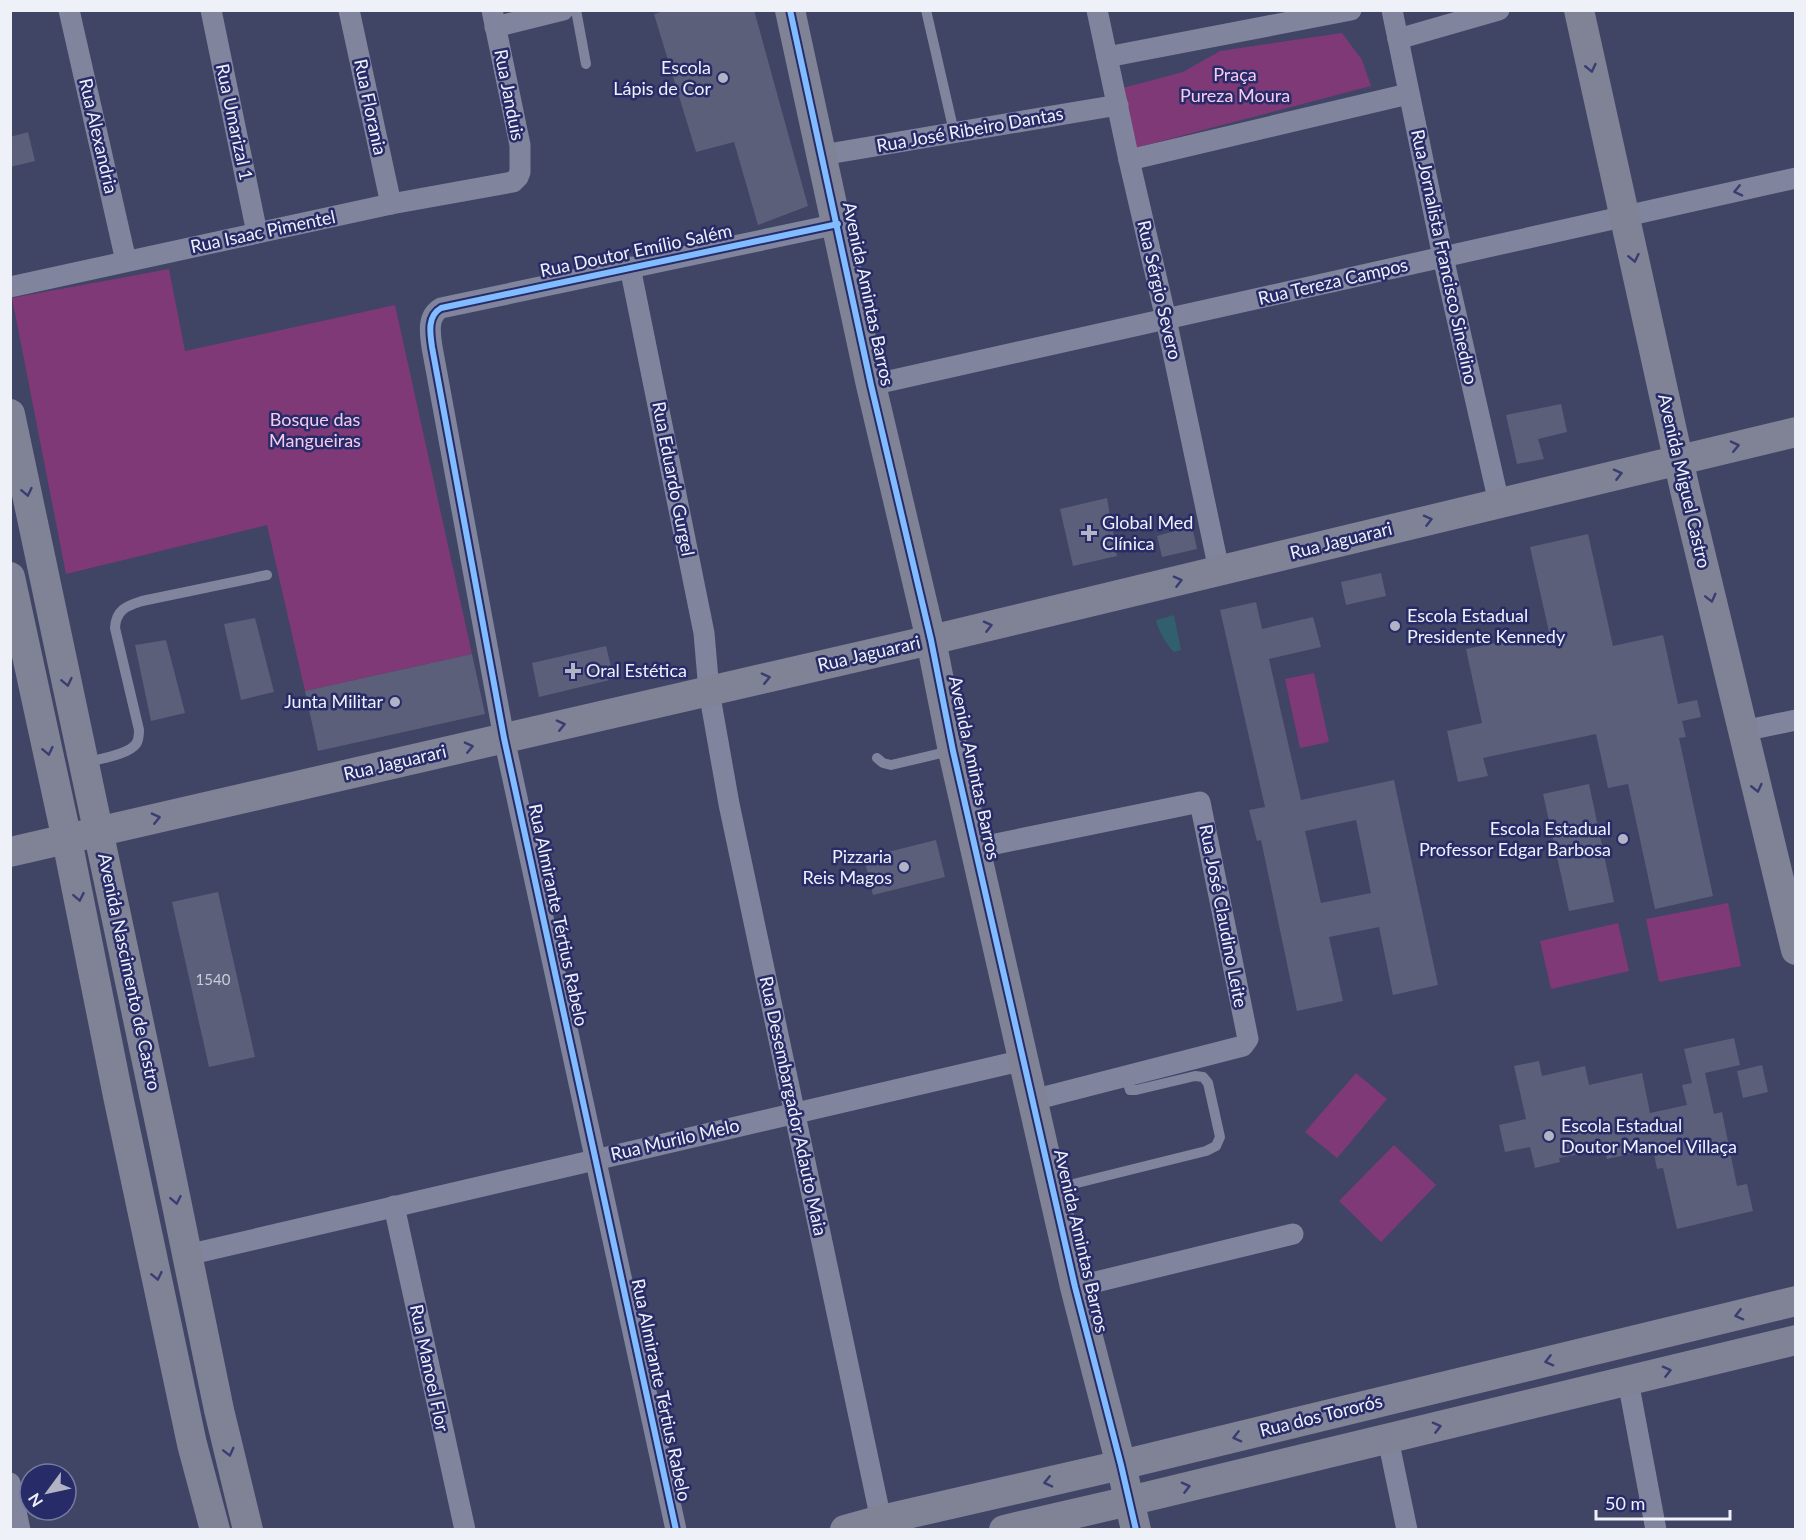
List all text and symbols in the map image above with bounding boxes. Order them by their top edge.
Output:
street label: Rua Janduis [490,47,530,142]
place label: Escola Lápis de Cor [613,56,711,99]
street label: Rua Florania [350,57,392,157]
street label: Rua Umarizal 1 [212,62,258,182]
one-way arrow [1584,62,1597,72]
park label: Praça Pureza Moura [1180,63,1290,106]
marker: Escola Lápis de Cor [716,71,730,85]
street label: Rua Alexandria [75,76,123,196]
street label: Rua José Ribeiro Dantas [875,102,1065,156]
street label: Rua Jornalista Francisco Sinedino [1407,127,1483,386]
one-way arrow [1734,184,1744,197]
street label: Avenida Amintas Barros [839,200,899,388]
street label: Rua Isaac Pimentel [188,205,337,257]
street label: Rua Sérgio Severo [1133,218,1187,362]
street label: Rua Doutor Emílio Salém [538,219,734,281]
street label: Rua Tereza Campos [1256,253,1410,309]
one-way arrow [1626,253,1639,263]
street label: Avenida Miguel Castro [1654,391,1716,570]
street label: Rua Eduardo Gurgel [648,400,700,558]
park label: Bosque das Mangueiras [269,408,361,451]
one-way arrow [1730,440,1740,453]
one-way arrow [1613,469,1623,482]
one-way arrow [20,486,33,496]
place label: Global Med Clínica [1102,511,1193,554]
one-way arrow [1423,514,1433,527]
street label: Rua Jaguarari [1287,517,1394,563]
marker: Global Med Clínica [1080,524,1098,542]
one-way arrow [1172,575,1182,588]
one-way arrow [1704,593,1717,603]
place label: Escola Estadual Presidente Kennedy [1407,604,1566,647]
marker: Escola Estadual Presidente Kennedy [1388,619,1402,633]
one-way arrow [983,621,993,634]
street label: Rua Jaguarari [815,631,922,676]
place label: Oral Estética [586,659,687,681]
marker: Oral Estética [564,662,582,680]
one-way arrow [761,672,771,685]
street label: Avenida Amintas Barros [945,674,1005,862]
one-way arrow [60,677,73,687]
place label: Junta Militar [284,690,383,712]
marker: Junta Militar [388,695,402,709]
one-way arrow [556,720,566,733]
street label: Rua Jaguarari [341,740,448,785]
one-way arrow [464,741,474,754]
one-way arrow [41,746,54,756]
one-way arrow [1750,783,1763,793]
street label: Rua Almirante Tértius Rabelo [525,802,593,1028]
one-way arrow [151,813,161,826]
place label: Escola Estadual Professor Edgar Barbosa [1419,817,1611,860]
street label: Rua José Claudino Leite [1195,822,1253,1009]
marker: Escola Estadual Professor Edgar Barbosa [1616,832,1630,846]
place label: Pizzaria Reis Magos [802,845,892,888]
street label: Avenida Nascimento de Castro [94,851,166,1093]
marker: Pizzaria Reis Magos [897,860,911,874]
one-way arrow [72,892,85,902]
house number: 1540 [196,970,231,988]
street label: Rua Desembargador Adauto Maia [756,974,832,1238]
street label: Rua Murilo Melo [608,1114,741,1165]
place label: Escola Estadual Doutor Manoel Villaça [1561,1114,1737,1157]
marker: Escola Estadual Doutor Manoel Villaça [1542,1129,1556,1143]
street label: Avenida Amintas Barros [1050,1147,1114,1335]
one-way arrow [169,1194,182,1204]
one-way arrow [149,1271,162,1281]
street label: Rua Almirante Tértius Rabelo [628,1277,696,1503]
street label: Rua Manoel Flor [406,1302,454,1434]
one-way arrow [1734,1307,1744,1320]
one-way arrow [1544,1353,1554,1366]
one-way arrow [1662,1366,1672,1379]
street label: Rua dos Tororós [1257,1389,1385,1441]
one-way arrow [1432,1421,1442,1434]
one-way arrow [1232,1429,1242,1442]
one-way arrow [222,1446,234,1457]
north arrow [18,1462,78,1522]
one-way arrow [1043,1475,1053,1488]
one-way arrow [1181,1482,1191,1495]
scale bar [1596,1483,1730,1521]
text: N [24,1490,46,1511]
text: 50 m [1605,1492,1645,1514]

